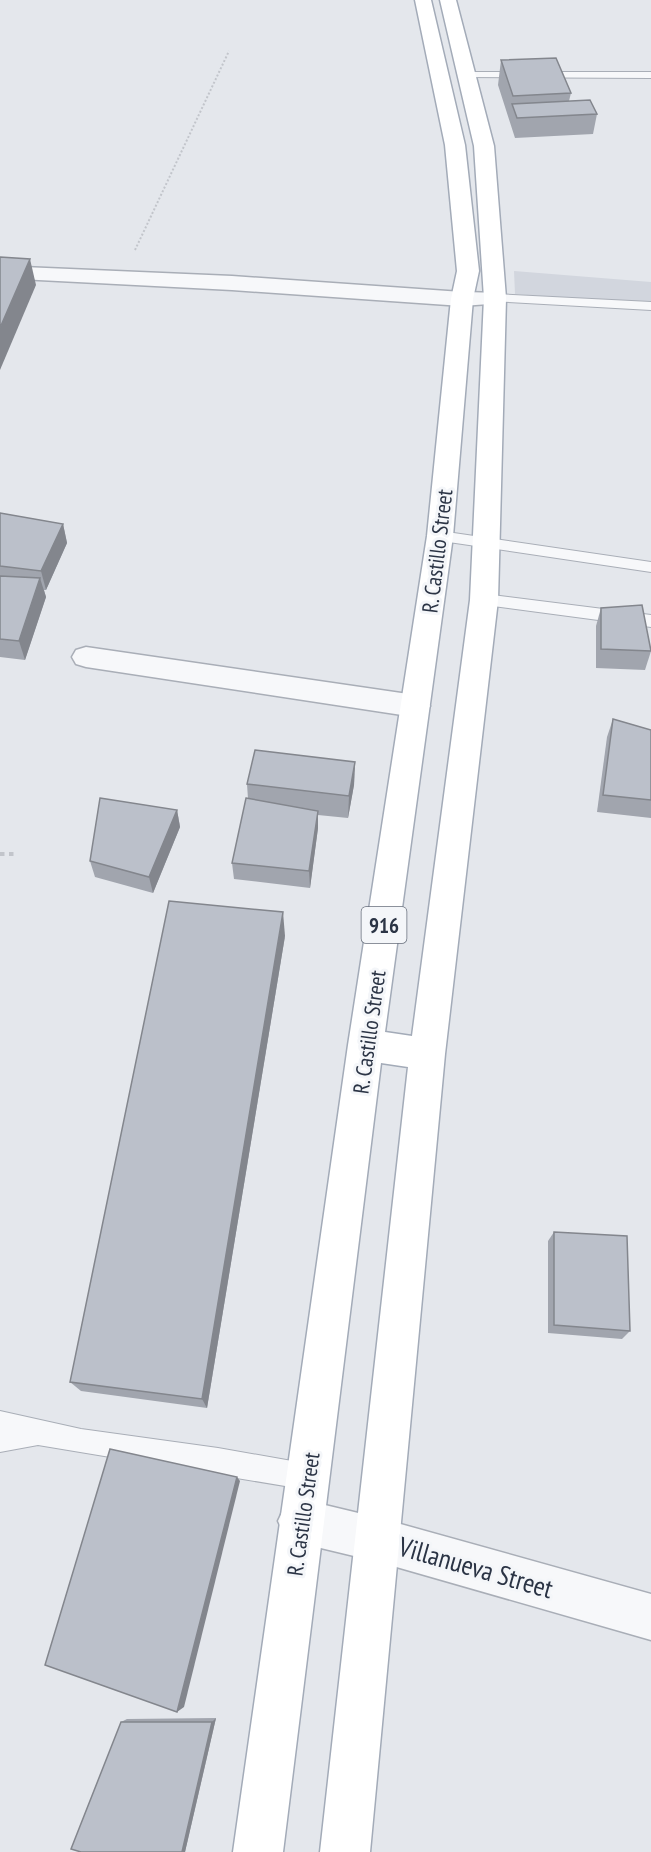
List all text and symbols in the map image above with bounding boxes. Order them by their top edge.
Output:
street label: R. Castillo Street [416,488,458,614]
road number: 916 [362,907,406,943]
street label: R. Castillo Street [346,968,392,1096]
street label: R. Castillo Street [280,1450,326,1578]
street label: Villanueva Street [394,1528,558,1605]

